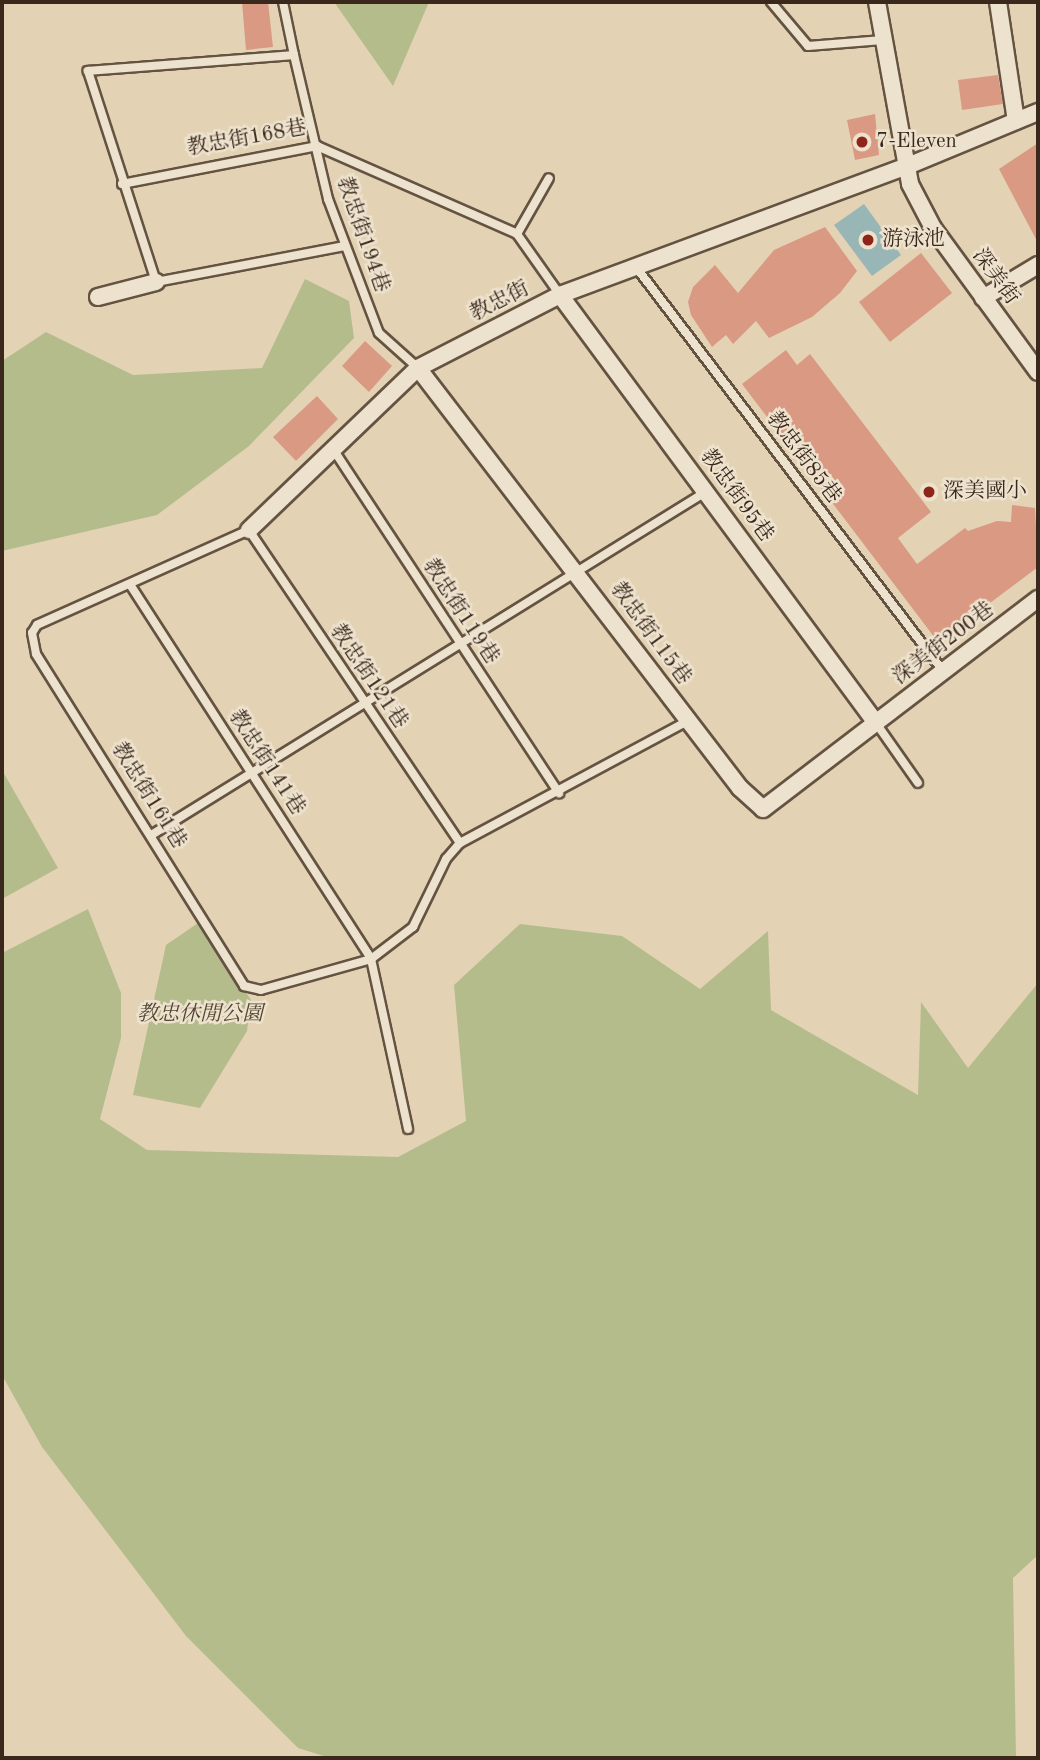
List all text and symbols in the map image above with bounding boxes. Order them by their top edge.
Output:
street label: 教忠街168巷 [185,116,309,162]
place label: 7-Eleven [876,129,957,155]
marker: 7-Eleven [854,134,870,150]
street label: 教忠街194巷 [330,174,394,296]
place label: 游泳池 [882,227,945,253]
marker: 游泳池 [860,232,876,248]
street label: 深美街 [966,244,1024,310]
street label: 教忠街 [466,276,534,328]
street label: 教忠街85巷 [760,407,846,509]
street label: 教忠街95巷 [694,445,778,547]
place label: 深美國小 [943,479,1027,505]
marker: 深美國小 [921,484,937,500]
street label: 教忠街119巷 [417,555,503,669]
street label: 教忠街115巷 [604,578,696,690]
street label: 深美街200巷 [888,598,1000,690]
street label: 教忠街121巷 [324,620,412,734]
street label: 教忠街141巷 [223,706,309,820]
street label: 教忠街161巷 [105,738,191,854]
park label: 教忠休閒公園 [137,1002,263,1028]

